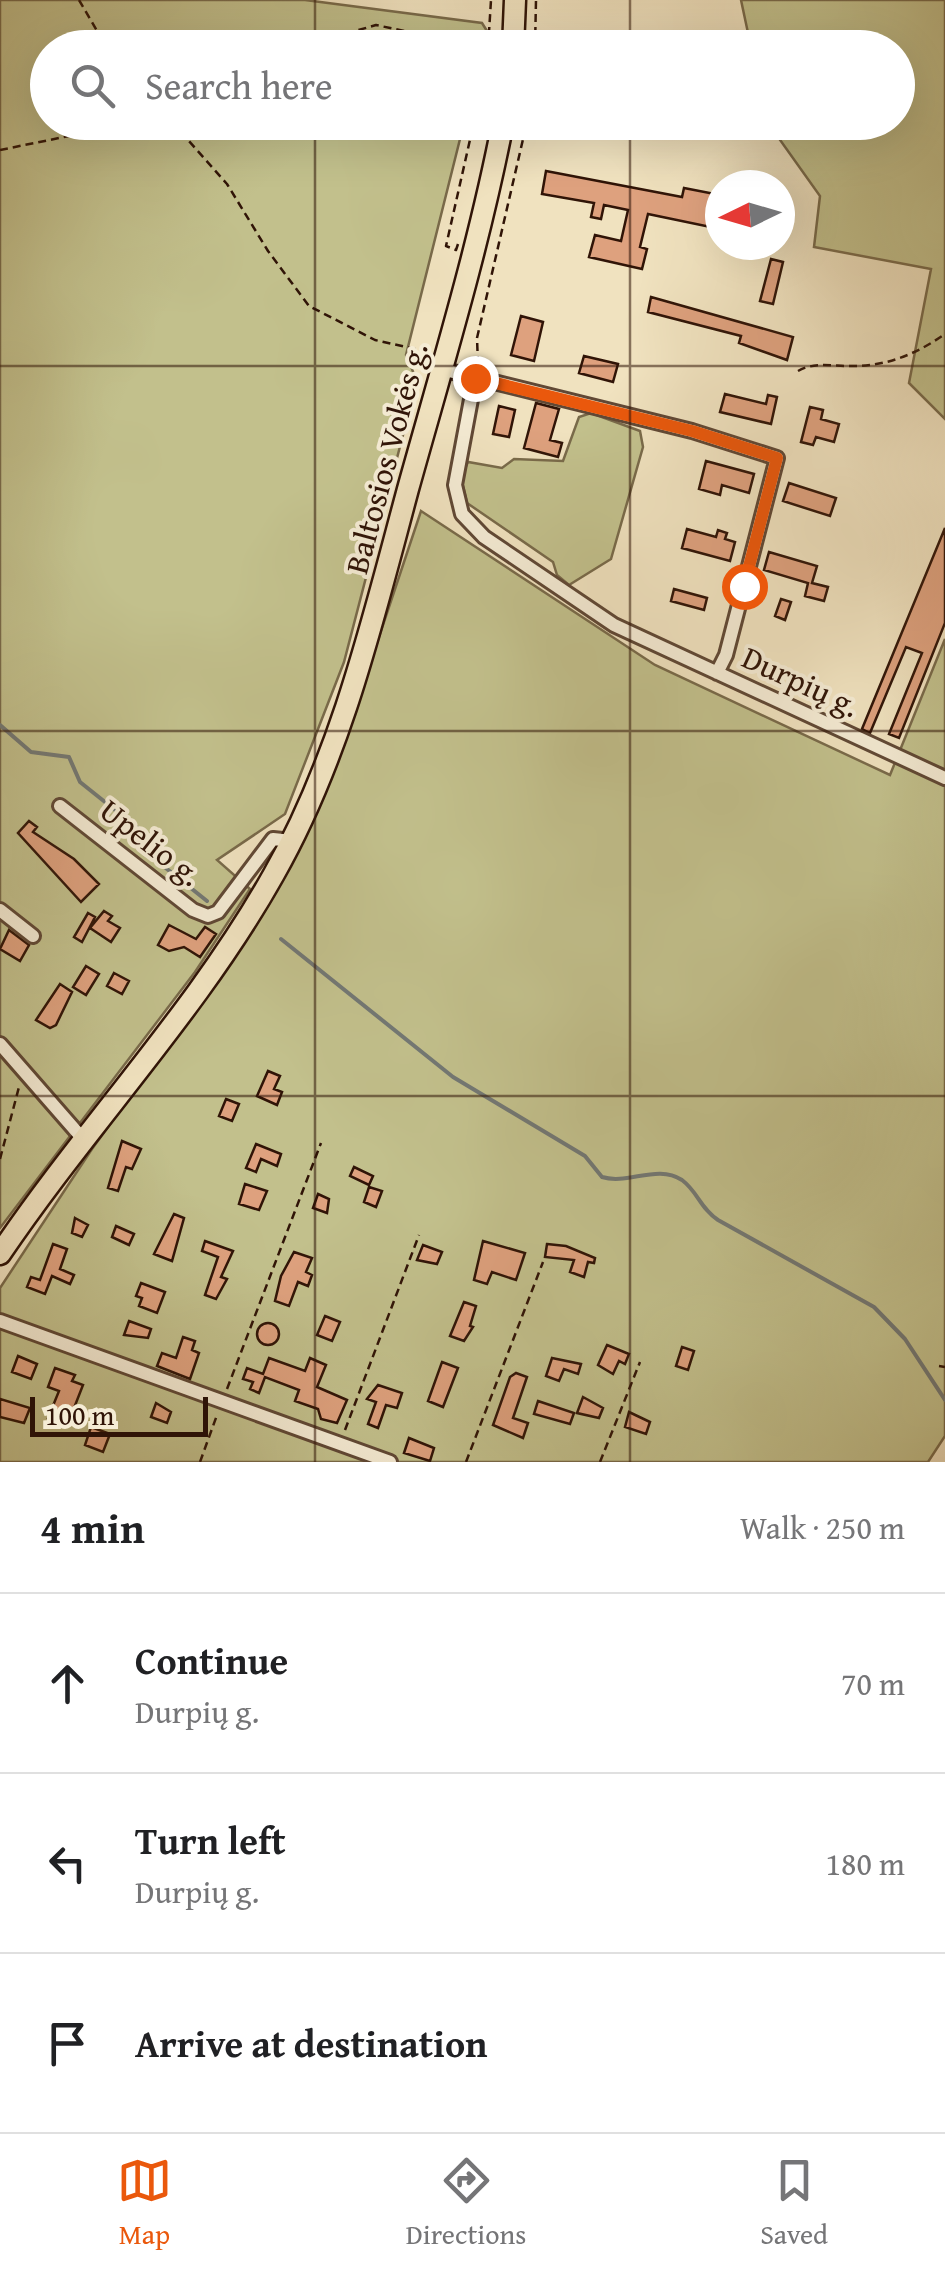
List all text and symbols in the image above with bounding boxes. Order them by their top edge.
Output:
search box [30,30,915,140]
text: Search here [145,57,333,113]
icon: search [65,58,120,113]
north arrow [705,170,795,260]
street label: Baltosios Vokės g. [333,337,439,579]
route end [453,356,499,402]
route start [722,564,768,610]
street label: Durpių g. [735,633,867,729]
street label: Upelio g. [90,787,212,897]
scale bar [30,1392,208,1436]
text: 100 m [45,1394,114,1435]
text: 4 min [40,1497,145,1558]
text: Walk · 250 m [740,1504,905,1551]
text: Continue [135,1632,288,1688]
icon: ahead [40,1656,95,1711]
text: 70 m [841,1660,905,1707]
text: Durpių g. [135,1688,259,1735]
text: Turn left [135,1812,286,1868]
icon: left [40,1836,95,1891]
text: 180 m [826,1840,905,1887]
text: Durpių g. [135,1868,259,1915]
text: Arrive at destination [135,2015,488,2071]
icon: arrive [40,2016,95,2071]
tab: Map [117,2153,172,2254]
tab: Directions [406,2153,526,2254]
tab: Saved [760,2153,828,2254]

